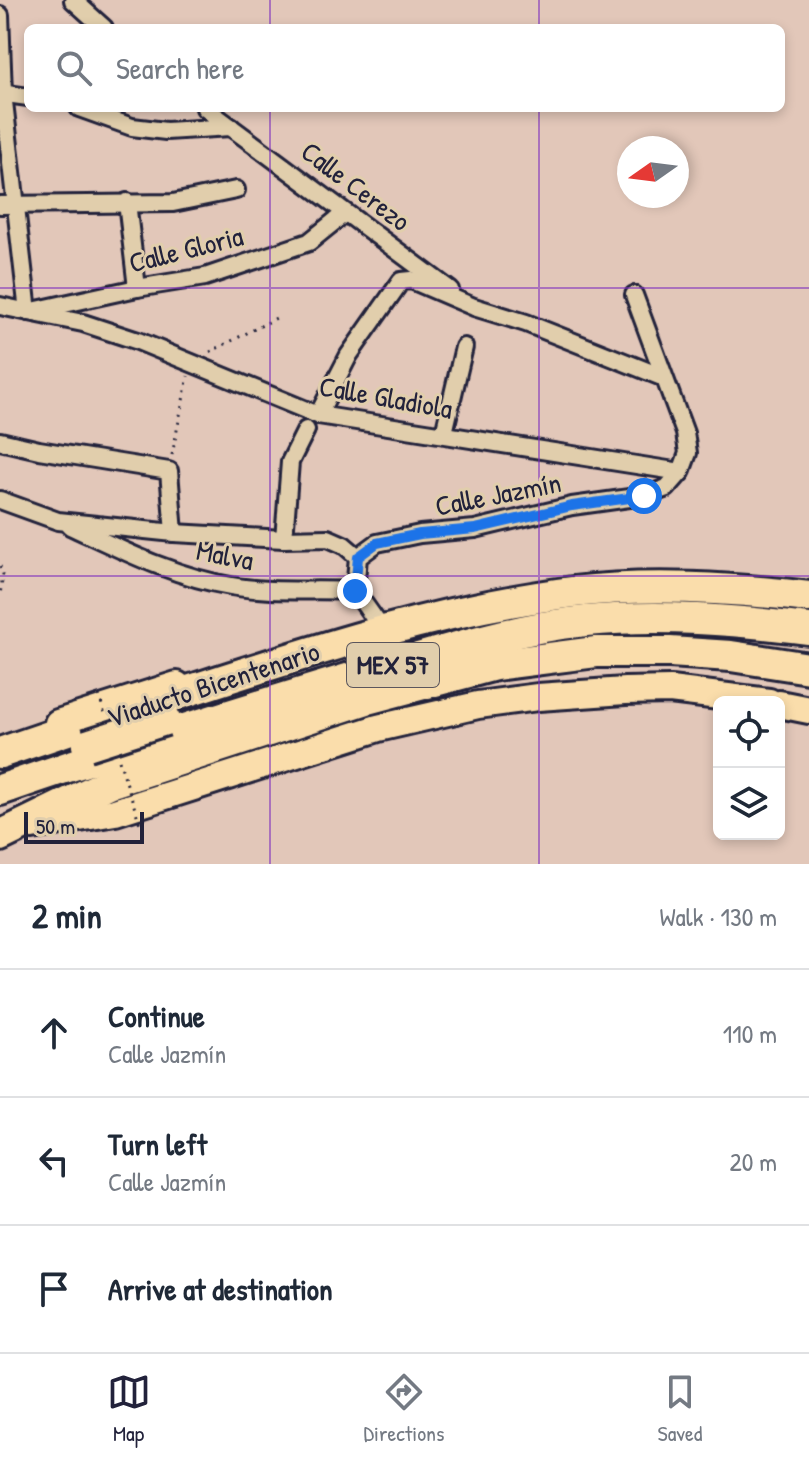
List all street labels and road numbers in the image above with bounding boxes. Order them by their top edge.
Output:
street label: Calle Cerezo [294,132,418,240]
street label: Calle Gloria [125,217,247,281]
street label: Calle Gladiola [316,367,456,427]
street label: Calle Jazmín [432,463,564,525]
street label: Malva [193,531,257,579]
street label: Viaducto Bicentenario [102,632,324,736]
road number: MEX 57 [347,643,439,687]

